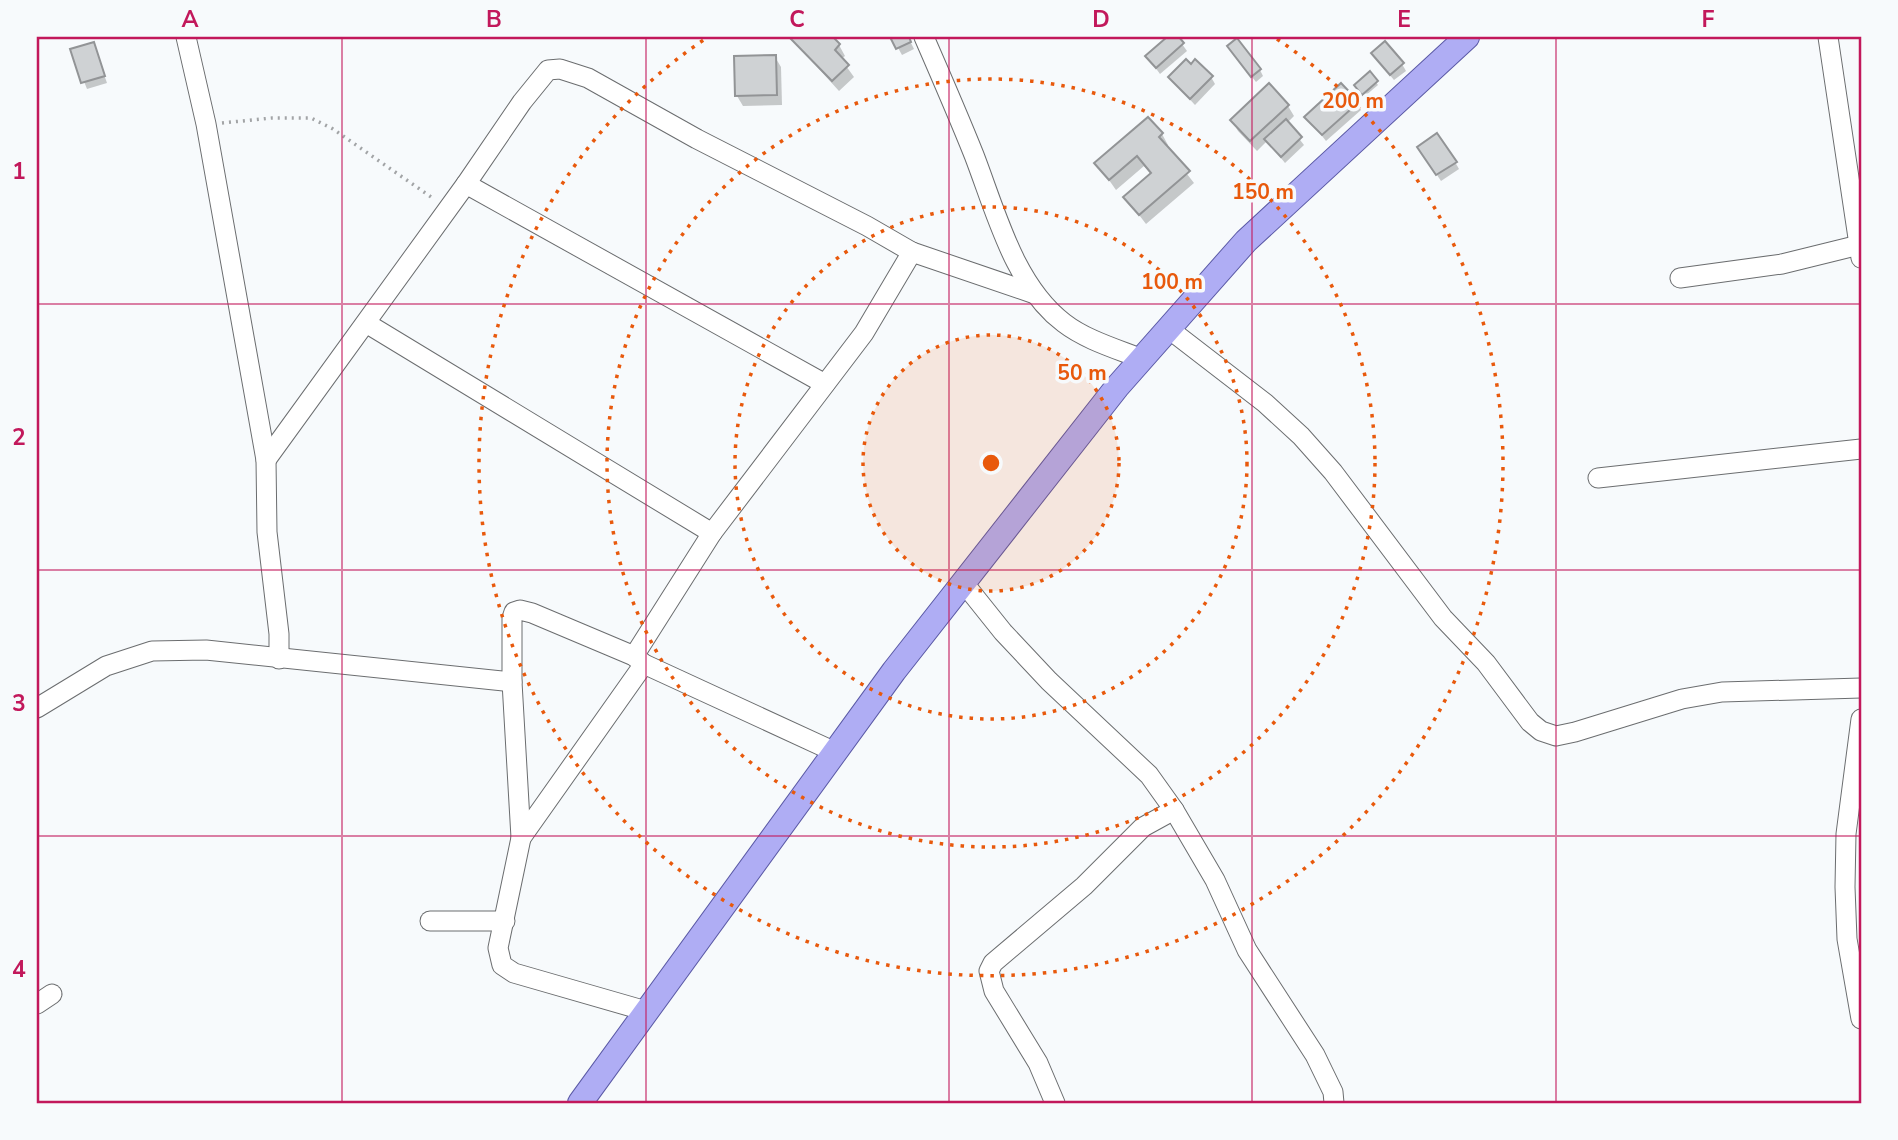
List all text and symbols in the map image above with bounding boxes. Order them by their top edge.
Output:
text: A [181,4,199,35]
text: B [486,4,502,35]
text: C [789,4,805,35]
text: D [1092,4,1110,35]
text: E [1397,4,1411,35]
text: F [1702,4,1715,35]
text: 200 m [1322,87,1384,115]
text: 1 [12,156,26,187]
text: 150 m [1232,178,1294,206]
text: 100 m [1141,268,1203,296]
text: 50 m [1057,359,1107,387]
text: 2 [12,422,26,453]
centre of rings [979,451,1003,475]
text: 3 [12,688,26,719]
text: 4 [12,954,26,985]

